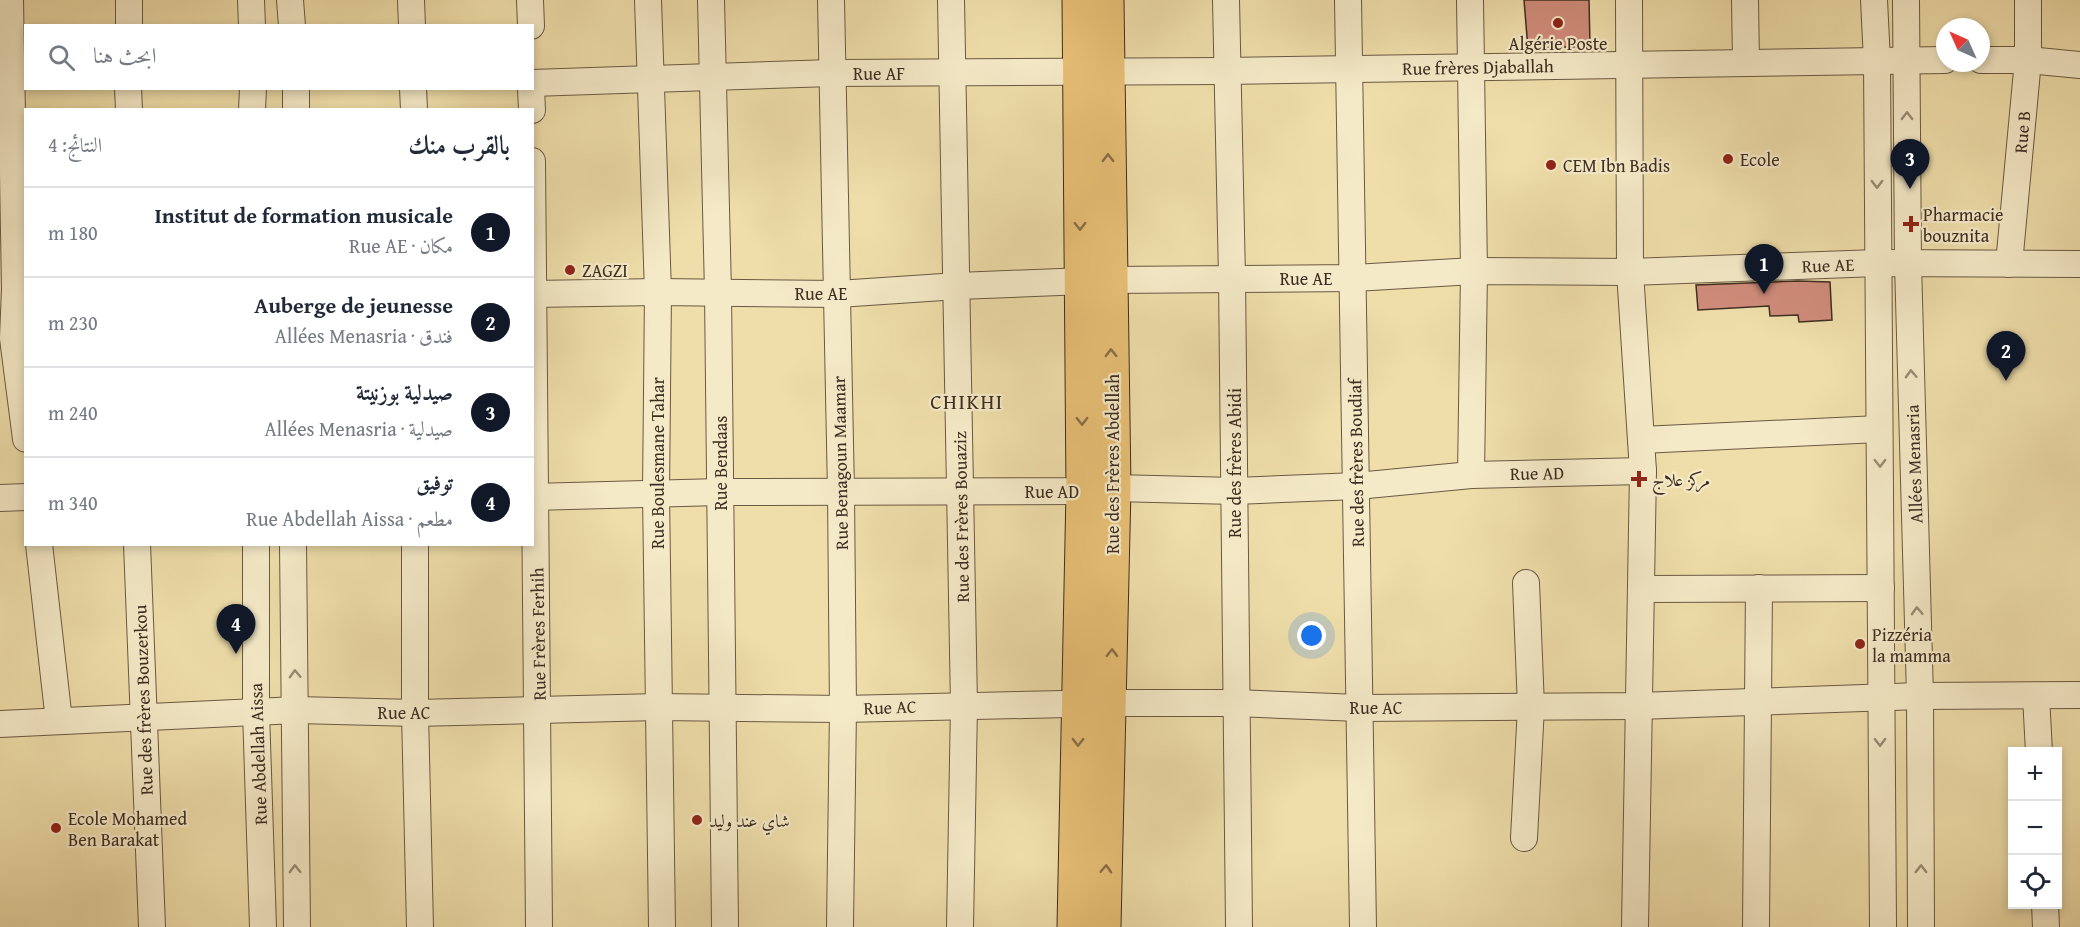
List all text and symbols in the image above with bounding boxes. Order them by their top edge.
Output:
marker: Algérie Poste [1551,16,1565,30]
north arrow [1936,18,1990,72]
search box [24,24,534,90]
place label: Algérie Poste [1508,30,1608,57]
text: ابحث هنا [93,39,157,71]
icon: search [45,41,78,74]
street label: Rue frères Djaballah [1402,52,1554,82]
street label: Rue AF [853,60,905,87]
street label: Rue B [2007,110,2037,154]
one-way arrow [1901,111,1913,120]
text: بالقرب منك [408,125,510,164]
text: النتائج: 4 [48,130,102,159]
pin: 3 [1890,140,1930,189]
place label: Ecole [1740,146,1780,173]
place label: CEM Ibn Badis [1563,152,1670,179]
marker: Ecole [1721,152,1735,166]
one-way arrow [1102,153,1114,162]
marker: CEM Ibn Badis [1544,158,1558,172]
one-way arrow [1871,180,1883,189]
text: Institut de formation musicale [154,199,453,231]
place label: Pharmacie bouznita [1923,201,2003,249]
marker: Pharmacie bouznita [1904,217,1918,231]
text: 180 m [48,218,98,247]
text: 1 [485,218,496,247]
one-way arrow [1074,222,1086,231]
text: مكان · Rue AE [349,231,453,260]
pin: 1 [1744,244,1784,294]
street label: Rue AE [1801,251,1855,279]
place label: ZAGZI [582,257,628,284]
marker: ZAGZI [563,263,577,277]
street label: Rue AE [1280,265,1332,292]
street label: Rue AE [795,280,847,307]
text: Auberge de jeunesse [254,289,453,321]
text: 230 m [48,308,98,337]
text: 2 [485,308,496,337]
text: فندق · Allées Menasria [275,321,453,350]
pin: 2 [1986,332,2026,381]
one-way arrow [1105,348,1118,357]
one-way arrow [1905,369,1917,378]
street label: Rue des Frères Abdellah [1099,374,1126,554]
street label: Rue Benagoun Maamar [825,375,855,550]
text: صيدلية بوزنيتة [356,376,453,408]
street label: Rue Boulesmane Tahar [644,376,671,549]
street label: Rue des frères Boudiaf [1341,377,1371,547]
district label: CHIKHI [930,386,1004,417]
street label: Rue des frères Abidi [1221,388,1248,538]
text: 240 m [48,398,98,427]
text: 3 [485,398,496,427]
street label: Allées Menasria [1898,404,1930,524]
text: صيدلية · Allées Menasria [264,414,453,443]
street label: Rue Bendaas [707,415,734,511]
one-way arrow [1076,417,1088,426]
street label: Rue des Frères Bouaziz [946,431,976,603]
street label: Rue AD [1510,459,1564,487]
one-way arrow [1873,459,1886,468]
text: توفيق [416,466,453,498]
place label: مركز علاج [1652,466,1710,496]
marker: مركز علاج [1630,470,1648,488]
street label: Rue AD [1025,478,1079,505]
text: 340 m [48,488,98,517]
text: 4 [485,488,496,517]
text: مطعم · Rue Abdellah Aissa [246,504,453,533]
street label: Rue Frères Ferhih [523,567,553,701]
street label: Rue des frères Bouzerkou [126,604,160,796]
pin: 4 [216,604,256,654]
one-way arrow [1911,606,1924,615]
your location [1297,621,1326,650]
place label: Pizzéria la mamma [1872,621,1951,669]
marker: Pizzéria la mamma [1853,637,1867,651]
one-way arrow [1105,648,1118,657]
one-way arrow [289,669,302,678]
street label: Rue Abdellah Aissa [242,682,274,826]
street label: Rue AC [863,693,917,721]
street label: Rue AC [1350,694,1403,721]
street label: Rue AC [378,699,431,726]
one-way arrow [1072,738,1084,747]
one-way arrow [1874,738,1887,747]
map controls [2008,747,2062,909]
button: + [2008,747,2062,801]
button: − [2008,801,2062,855]
place label: Ecole Mohamed Ben Barakat [68,805,187,853]
place label: شاي عند وليد [709,807,790,836]
marker: شاي عند وليد [690,813,704,827]
marker: Ecole Mohamed Ben Barakat [49,821,63,835]
button: locate [2008,855,2062,909]
one-way arrow [289,864,302,873]
one-way arrow [1100,864,1112,873]
one-way arrow [1915,864,1927,873]

